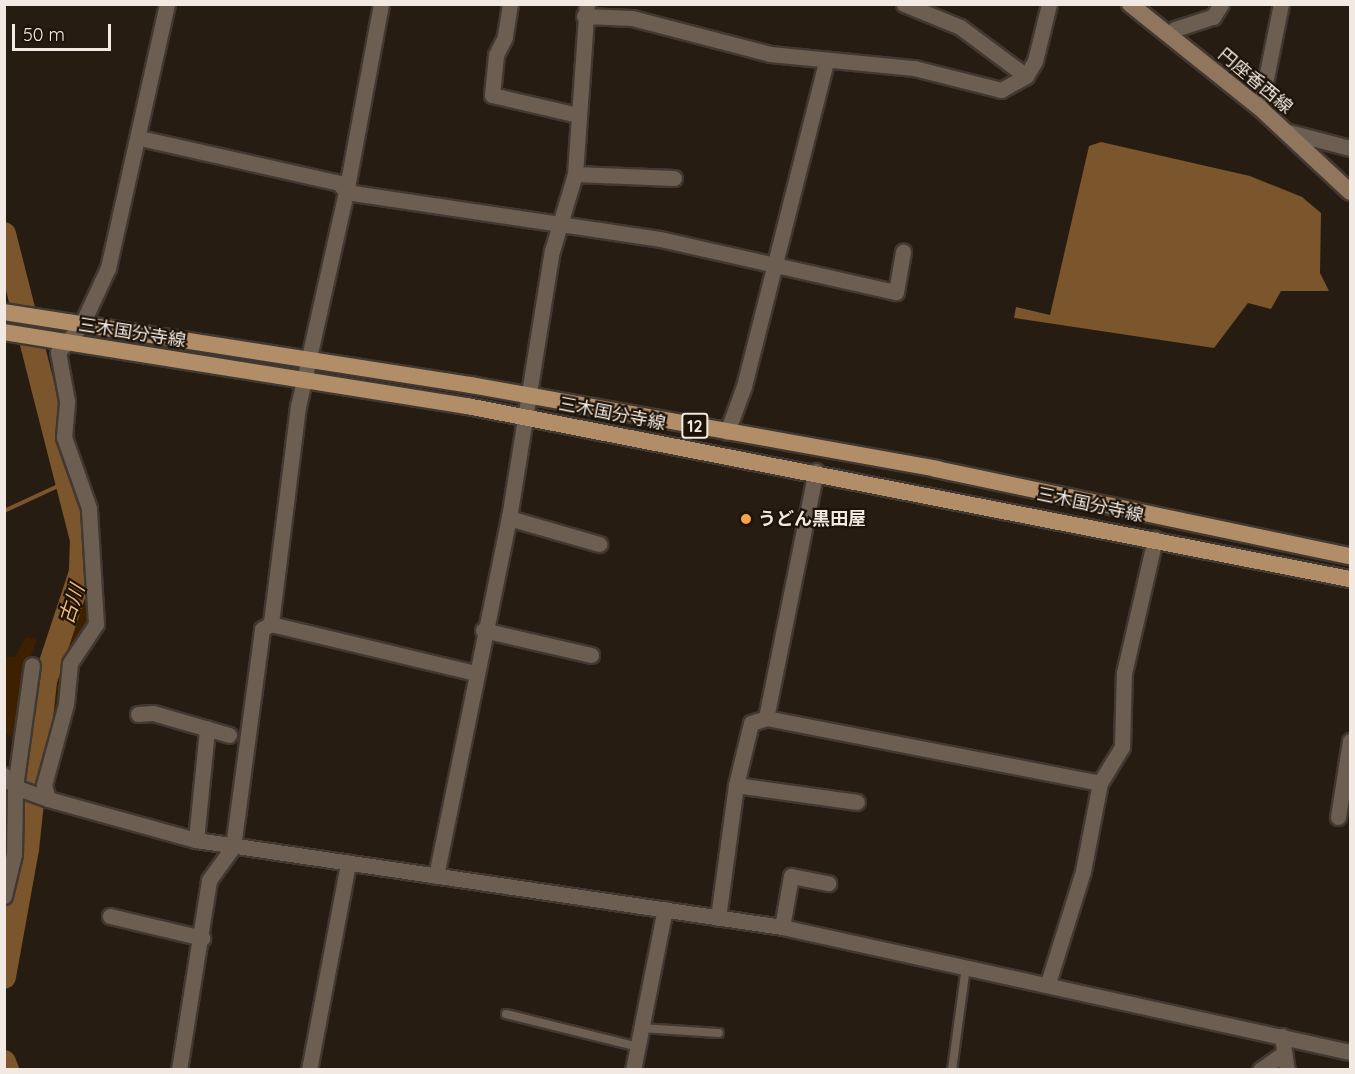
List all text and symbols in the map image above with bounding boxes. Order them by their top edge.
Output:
scale bar [15,12,114,50]
text: 50 m [23,23,65,46]
street label: 円座香西線 [1214,44,1296,118]
street label: 三木国分寺線 [77,314,187,352]
street label: 三木国分寺線 [557,393,667,435]
road number: 12 [680,413,710,439]
street label: 三木国分寺線 [1035,483,1145,527]
place label: うどん黒田屋 [758,508,866,530]
marker: うどん黒田屋 [739,512,753,526]
water label: 古川 [53,581,89,627]

